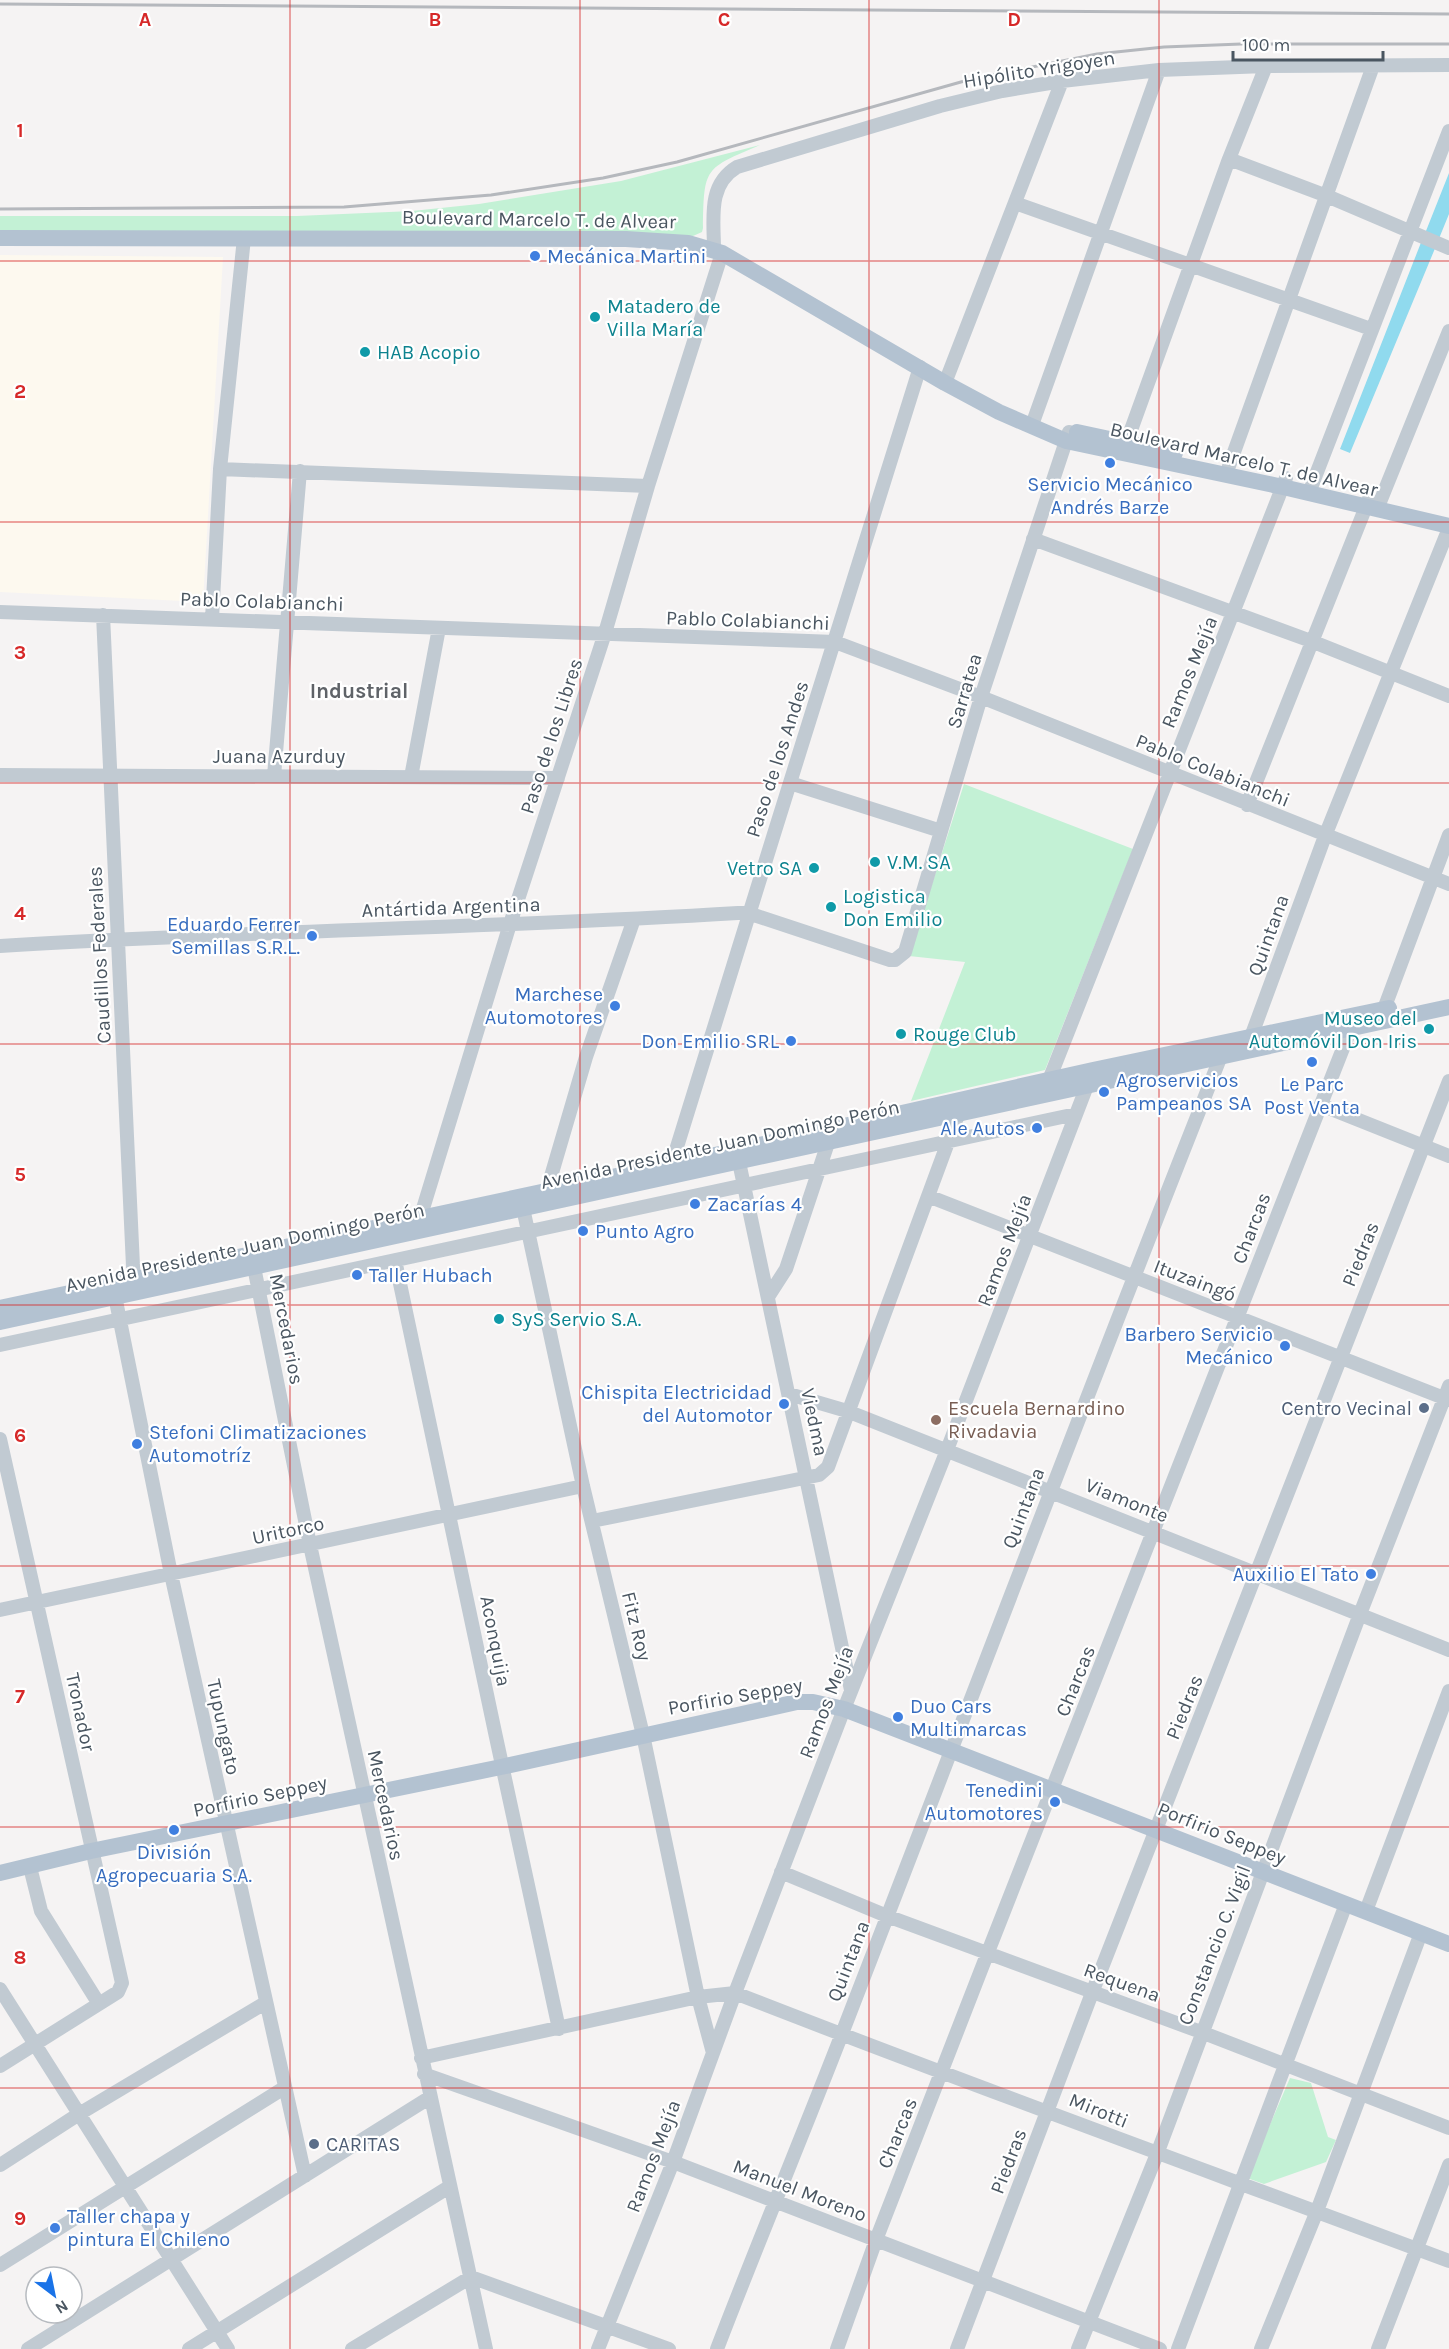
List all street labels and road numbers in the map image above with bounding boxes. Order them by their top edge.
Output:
street label: Hipólito Yrigoyen [961,46,1117,93]
street label: Boulevard Marcelo T. de Alvear [402,206,677,233]
street label: Boulevard Marcelo T. de Alvear [1108,417,1381,502]
street label: Pablo Colabianchi [180,587,344,616]
street label: Pablo Colabianchi [666,606,830,635]
street label: Ramos Mejía [1157,613,1222,731]
street label: Sarratea [942,651,987,732]
street label: Paso de los Libres [515,656,587,817]
street label: Paso de los Andes [741,678,814,840]
street label: Pablo Colabianchi [1132,729,1293,812]
street label: Juana Azurduy [213,745,345,768]
street label: Caudillos Federales [83,866,116,1044]
street label: Quintana [1243,891,1294,979]
street label: Antártida Argentina [361,893,541,922]
street label: Avenida Presidente Juan Domingo Perón [539,1095,902,1194]
street label: Charcas [1227,1189,1276,1267]
street label: Ramos Mejía [972,1191,1036,1310]
street label: Avenida Presidente Juan Domingo Perón [64,1198,427,1297]
street label: Piedras [1337,1218,1384,1290]
street label: Ituzaingó [1151,1254,1239,1307]
street label: Mercedarios [264,1272,309,1387]
street label: Viedma [796,1386,833,1458]
street label: Quintana [998,1464,1049,1552]
street label: Viamonte [1082,1473,1172,1528]
street label: Uritorco [250,1512,326,1549]
street label: Fitz Roy [617,1589,656,1663]
street label: Aconquija [475,1594,516,1688]
street label: Charcas [1051,1642,1100,1720]
street label: Ramos Mejía [794,1643,858,1762]
street label: Tronador [61,1671,100,1754]
street label: Piedras [1161,1671,1208,1743]
street label: Porfirio Seppey [666,1673,804,1720]
street label: Tupungato [202,1677,245,1777]
street label: Mercedarios [363,1748,408,1863]
street label: Porfirio Seppey [191,1771,329,1822]
street label: Porfirio Seppey [1154,1797,1289,1870]
street label: Constancio C. Vigil [1173,1862,1255,2028]
street label: Quintana [823,1917,874,2005]
street label: Requena [1080,1958,1163,2007]
street label: Mirotti [1066,2088,1132,2133]
street label: Charcas [873,2094,922,2172]
street label: Ramos Mejía [621,2097,685,2216]
street label: Piedras [986,2125,1031,2197]
street label: Manuel Moreno [730,2154,870,2226]

